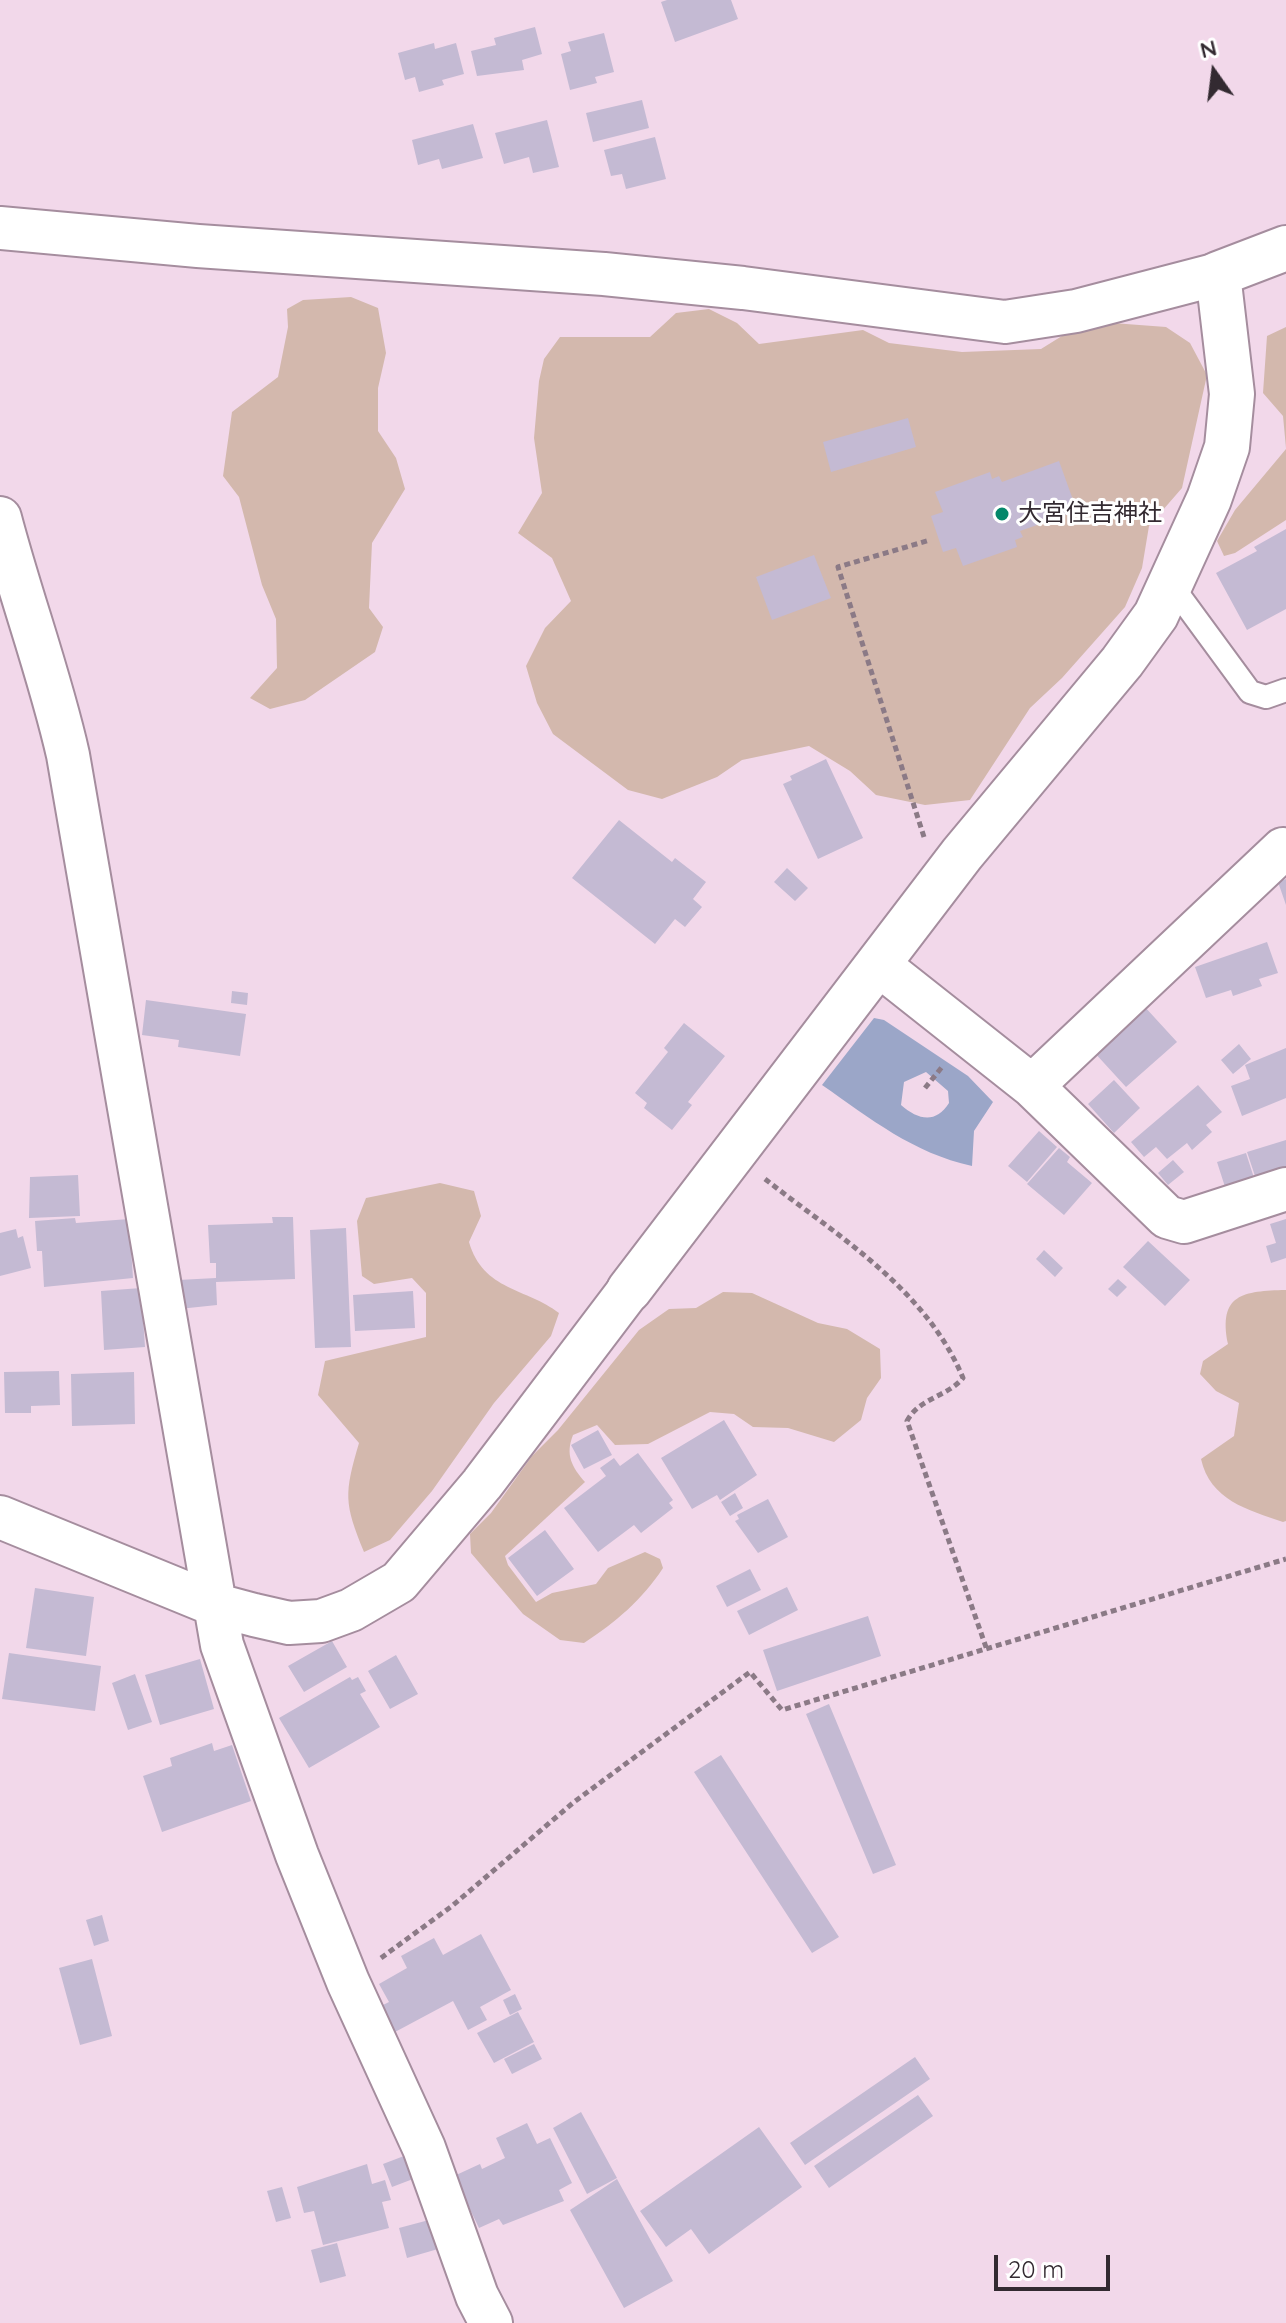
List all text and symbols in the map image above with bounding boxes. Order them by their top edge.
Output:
north arrow [1174,32,1254,112]
text: N [1197,33,1219,64]
place label: 大宮住吉神社 [1018,500,1162,528]
marker: 大宮住吉神社 [993,505,1011,523]
scale bar [998,2239,1114,2289]
text: 20 m [1008,2254,1064,2284]

